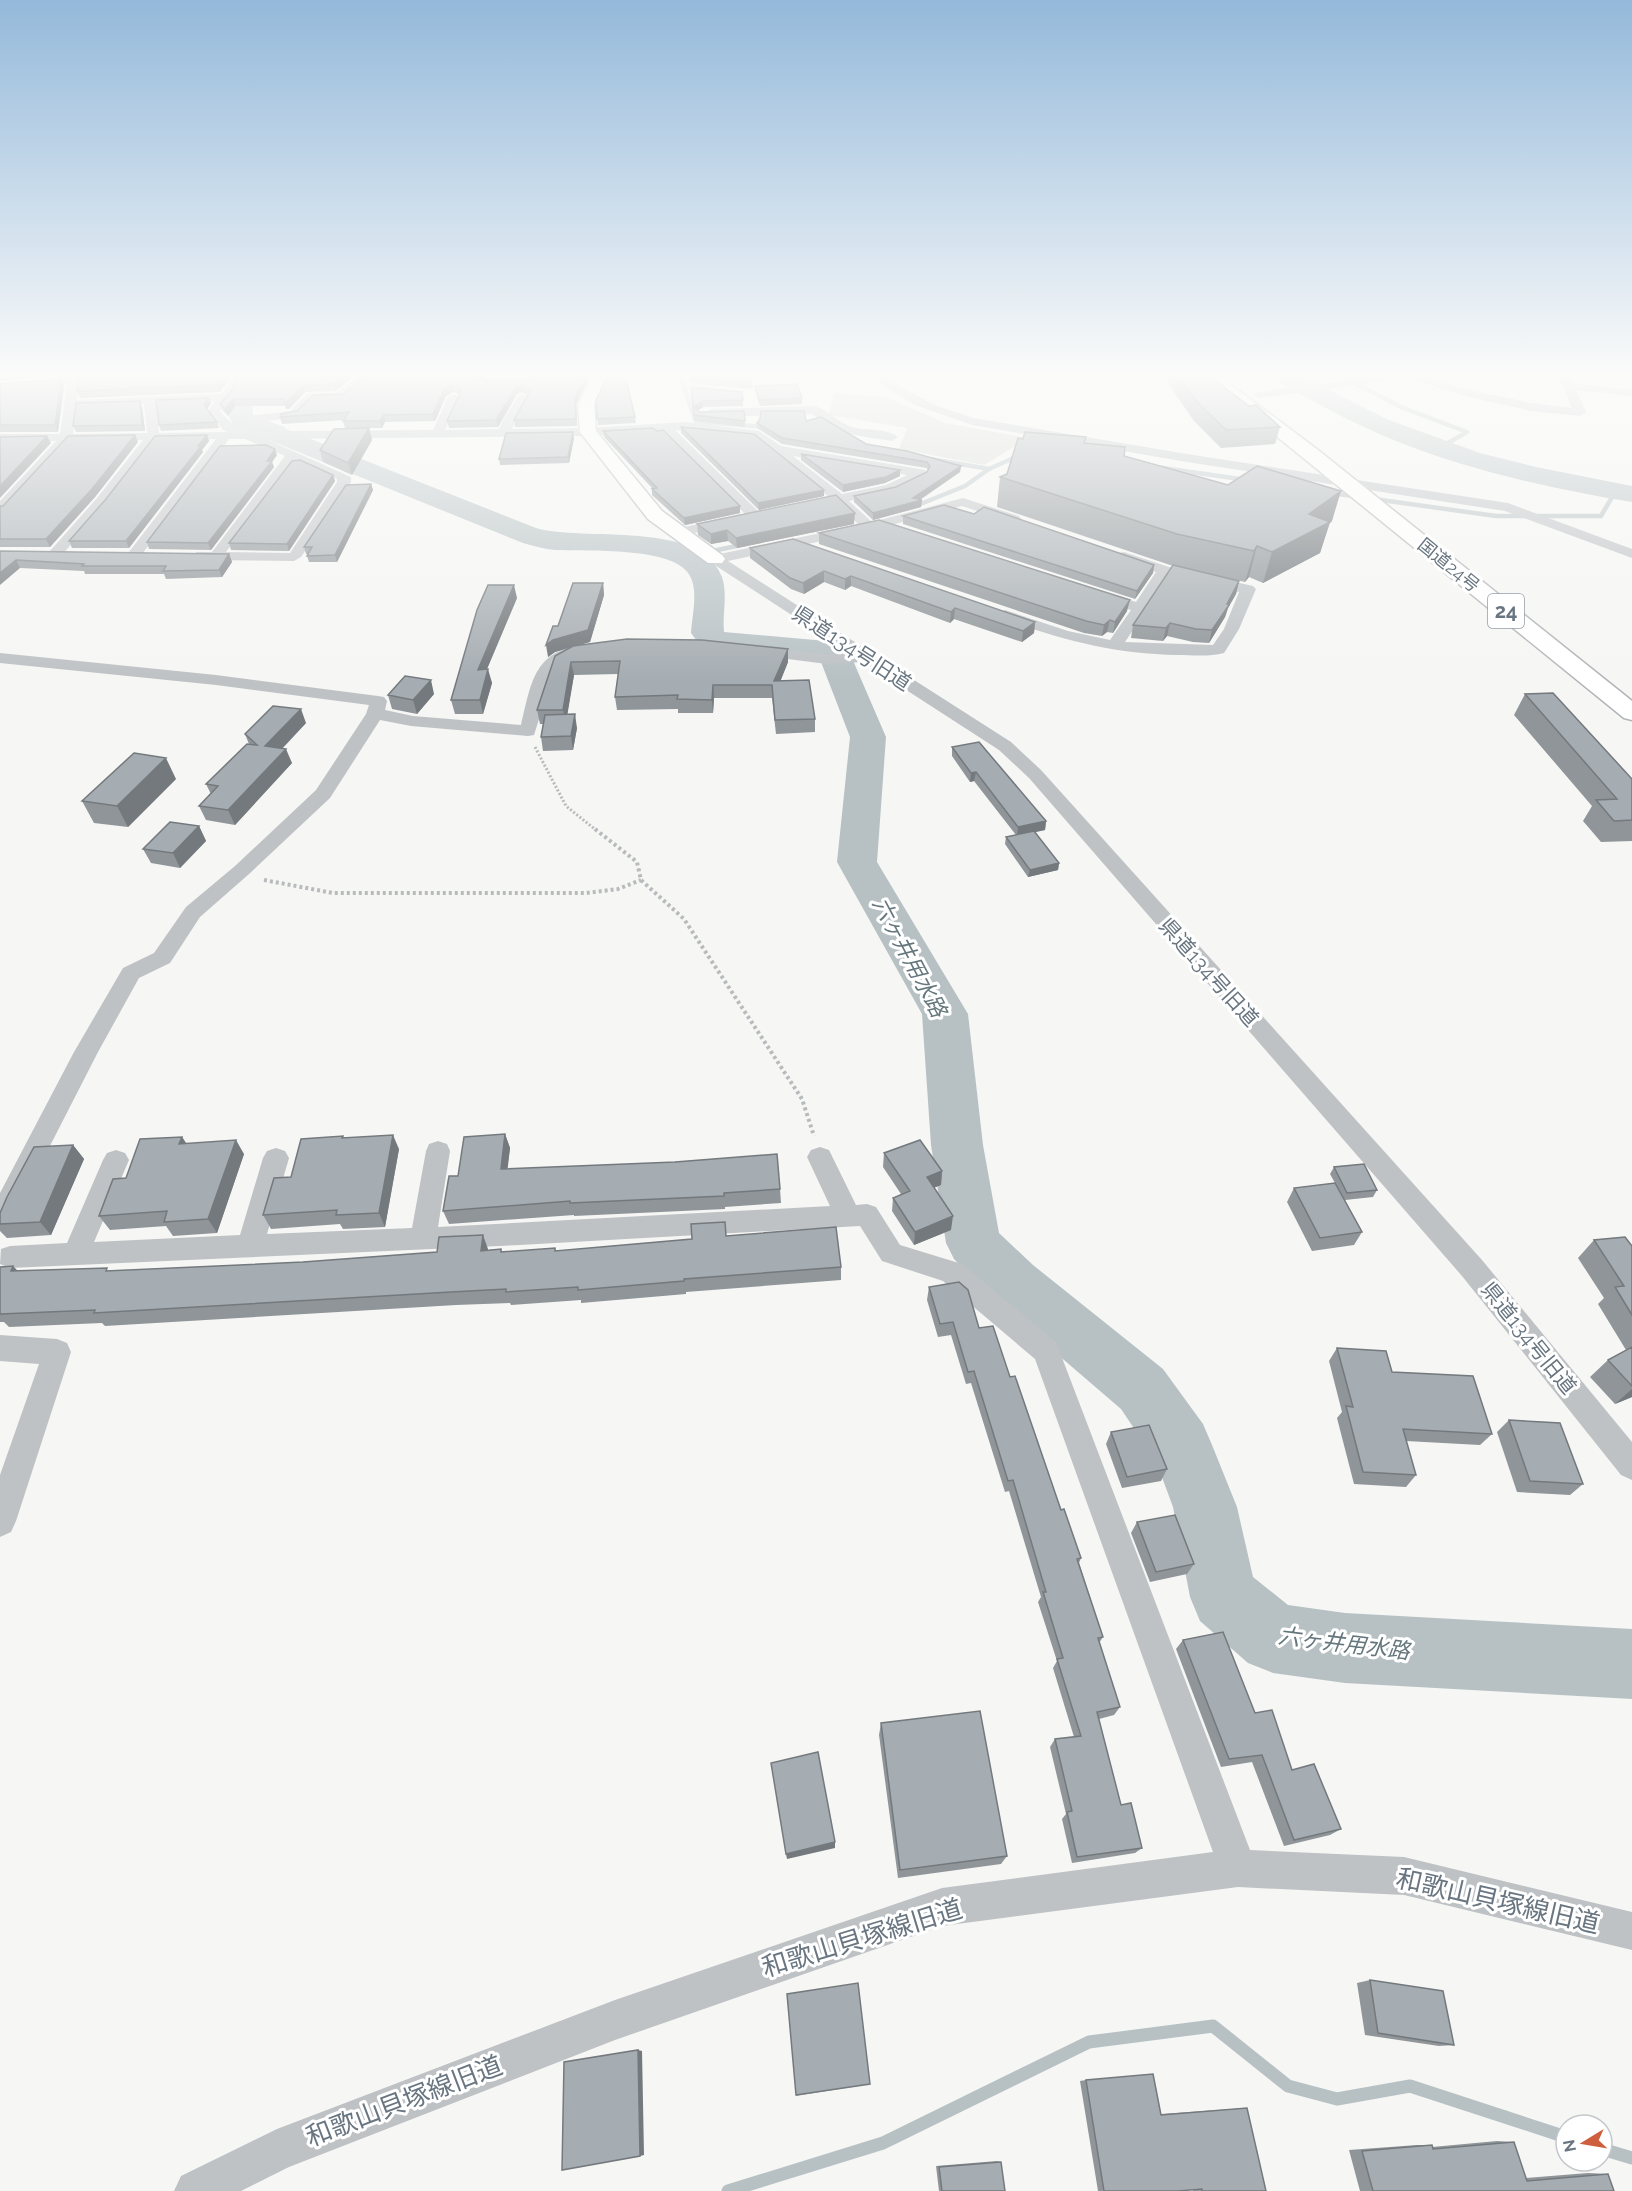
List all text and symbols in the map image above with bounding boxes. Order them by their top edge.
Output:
street label: 国道24号 [1414,534,1484,596]
road number: 24 [1488,594,1524,628]
street label: 県道134号旧道 [788,600,916,696]
water label: 六ヶ井用水路 [868,893,953,1023]
street label: 県道134号旧道 [1154,913,1264,1031]
street label: 県道134号旧道 [1476,1277,1582,1399]
water label: 六ヶ井用水路 [1277,1622,1413,1664]
street label: 和歌山貝塚線旧道 [1393,1863,1603,1939]
street label: 和歌山貝塚線旧道 [758,1893,966,1983]
street label: 和歌山貝塚線旧道 [302,2050,506,2152]
north arrow [1554,2113,1614,2173]
text: N [1559,2138,1580,2154]

